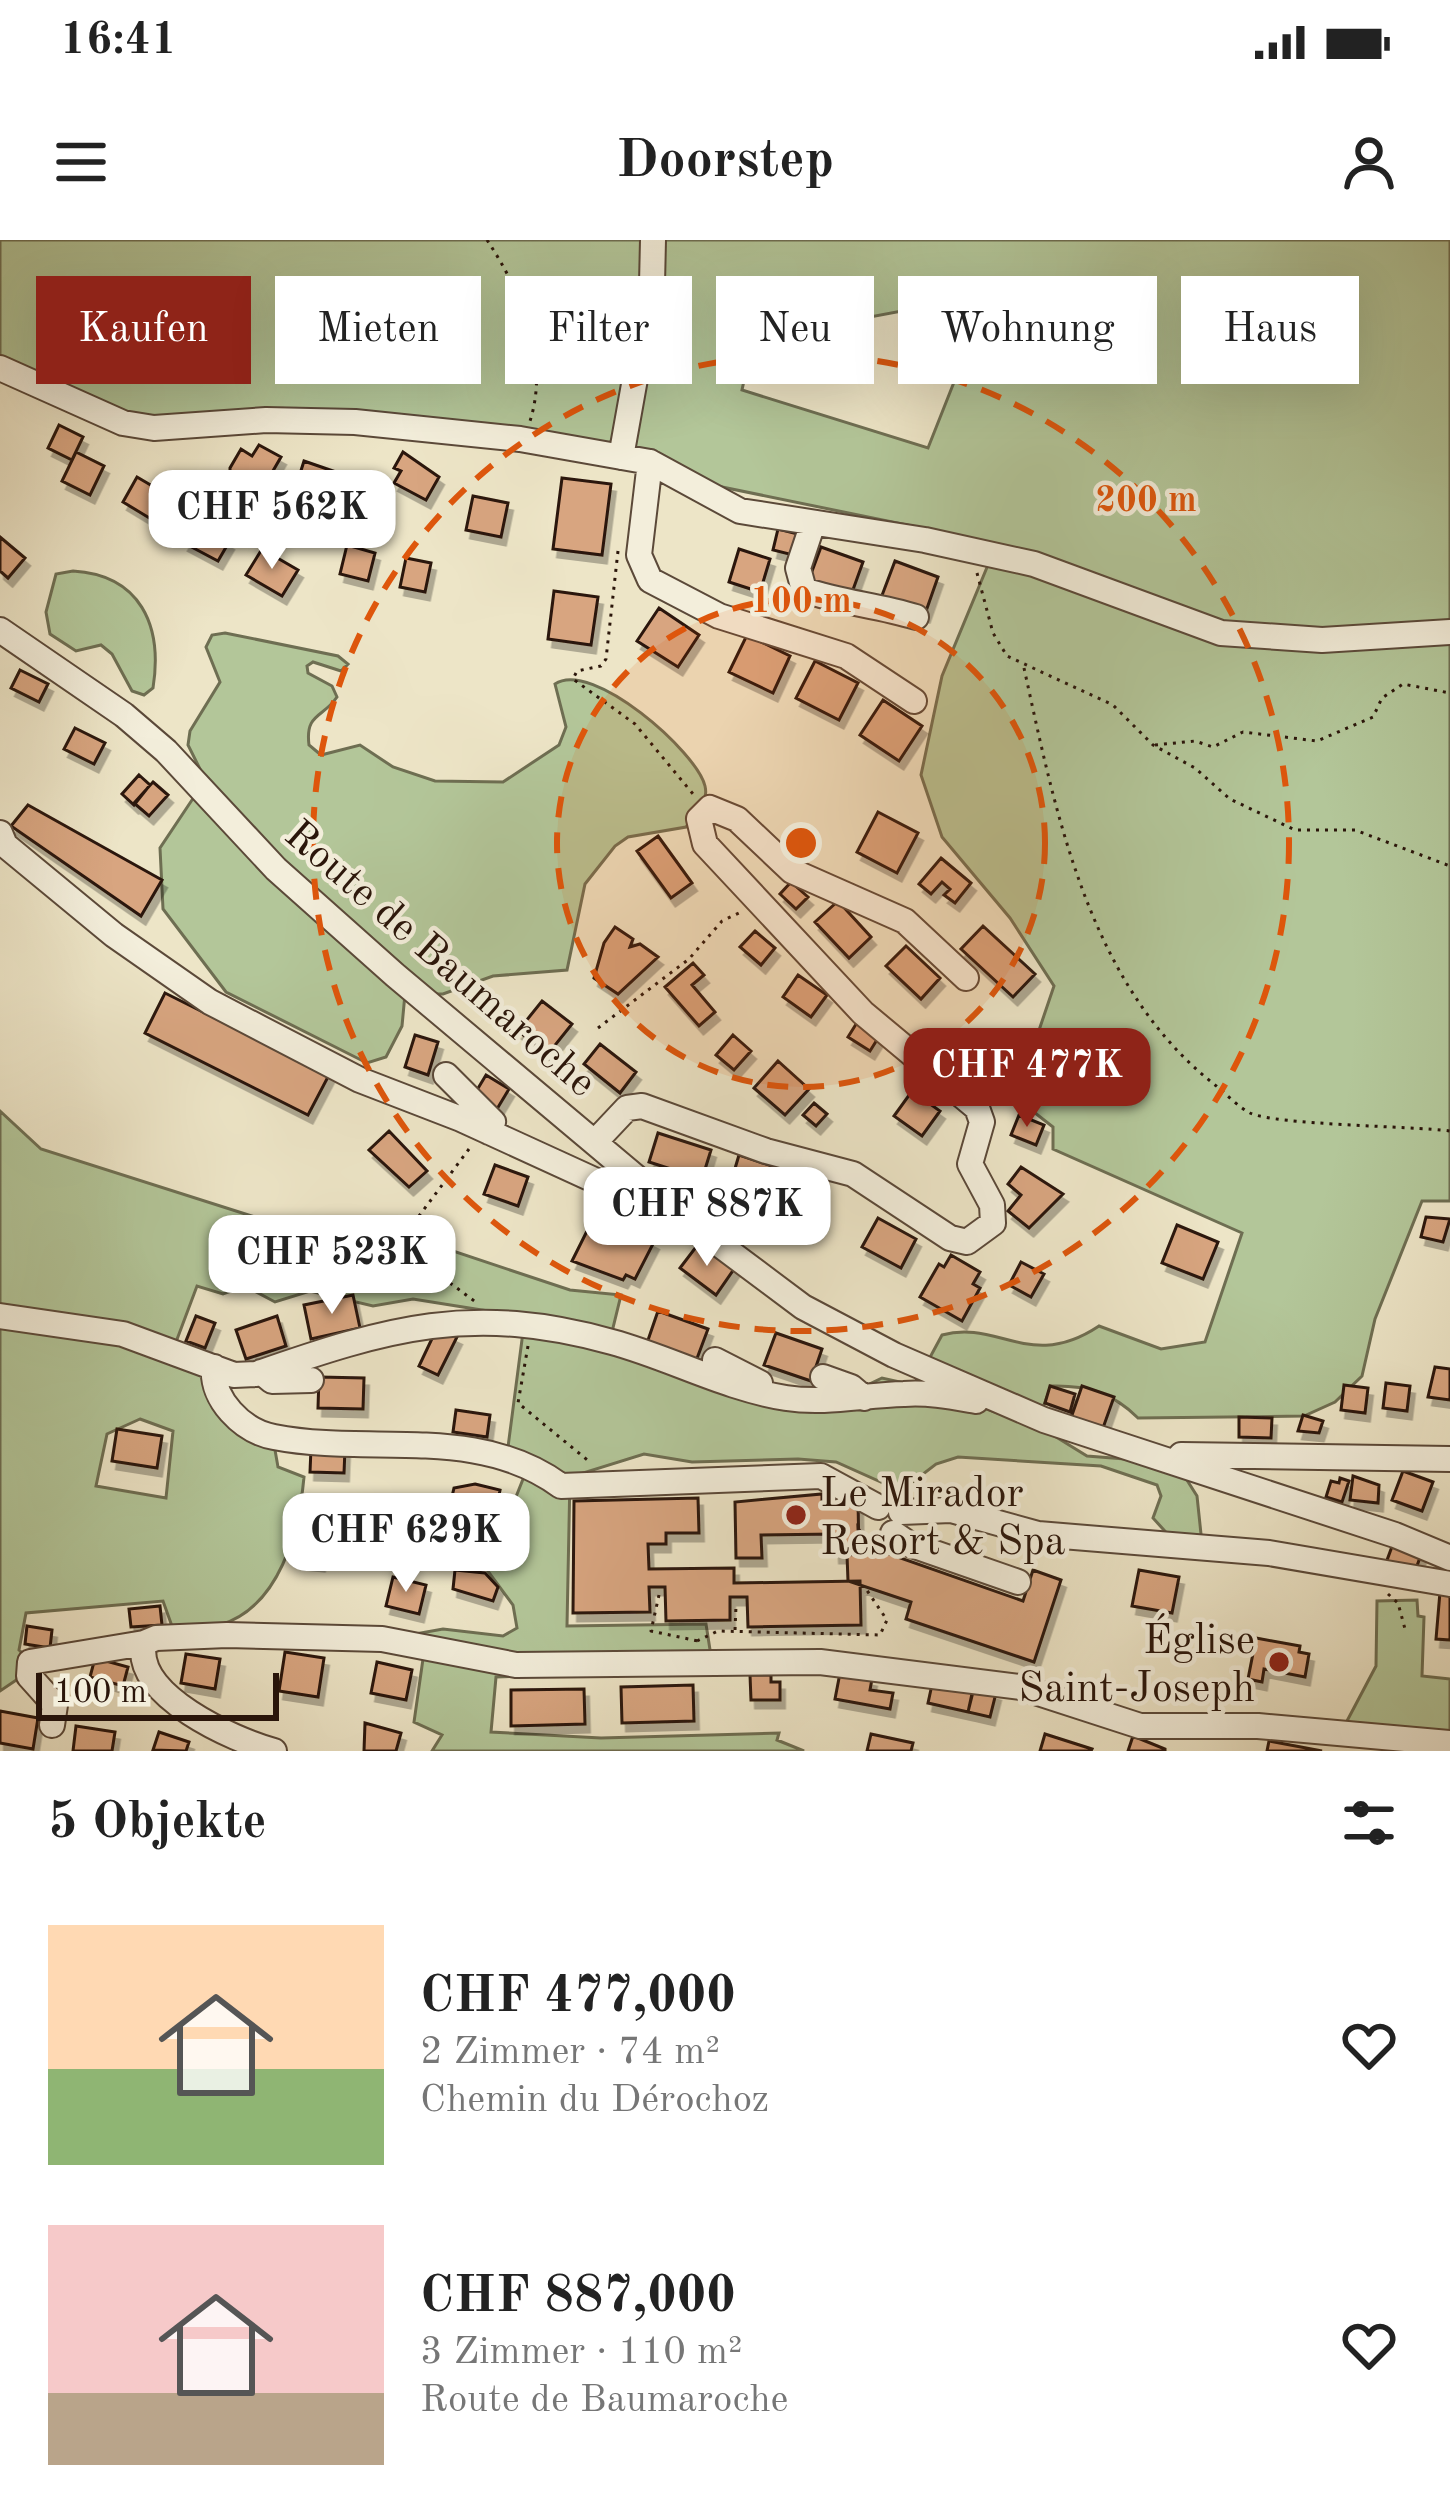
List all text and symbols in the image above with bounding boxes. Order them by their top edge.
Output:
text: 16:41 [60,19,177,64]
icon: menu [48,129,114,195]
icon: person [1336,129,1402,195]
text: Doorstep [616,135,834,189]
chip: Kaufen [36,276,251,384]
chip: Mieten [275,276,481,384]
chip: Filter [505,276,692,384]
chip: Neu [716,276,874,384]
chip: Wohnung [898,276,1157,384]
chip: Haus [1181,276,1359,384]
pin: CHF 562K [148,470,396,572]
text: 200 m [1095,484,1197,520]
text: CHF 562K [176,489,368,528]
text: 100 m [750,585,852,621]
street label: Route de Baumaroche [276,814,603,1106]
centre of rings [780,822,822,864]
pin: CHF 477K [903,1028,1151,1130]
text: CHF 477K [931,1047,1123,1086]
pin: CHF 887K [583,1167,831,1269]
text: CHF 887K [611,1186,803,1225]
pin: CHF 523K [208,1215,456,1317]
text: CHF 523K [236,1234,428,1273]
place label: Le Mirador Resort & Spa [820,1474,1065,1564]
pin: CHF 629K [282,1493,530,1595]
marker: Le Mirador Resort & Spa [783,1502,809,1528]
text: CHF 629K [310,1512,502,1551]
place label: Église Saint-Joseph [1018,1613,1255,1711]
marker: Église Saint-Joseph [1266,1649,1292,1675]
scale bar [36,1667,279,1720]
text: 100 m [54,1677,147,1710]
icon: filters [1336,1790,1402,1856]
text: 5 Objekte [48,1798,267,1849]
text: CHF 477,000 [420,1972,736,2023]
icon: home [144,1973,288,2117]
icon: heart [1336,2012,1402,2078]
text: 2 Zimmer · 74 m² [420,2033,720,2072]
text: Chemin du Dérochoz [420,2081,769,2120]
text: CHF 887,000 [420,2272,736,2323]
icon: home [144,2273,288,2417]
icon: heart [1336,2312,1402,2378]
text: 3 Zimmer · 110 m² [420,2333,743,2372]
text: Route de Baumaroche [420,2381,789,2420]

